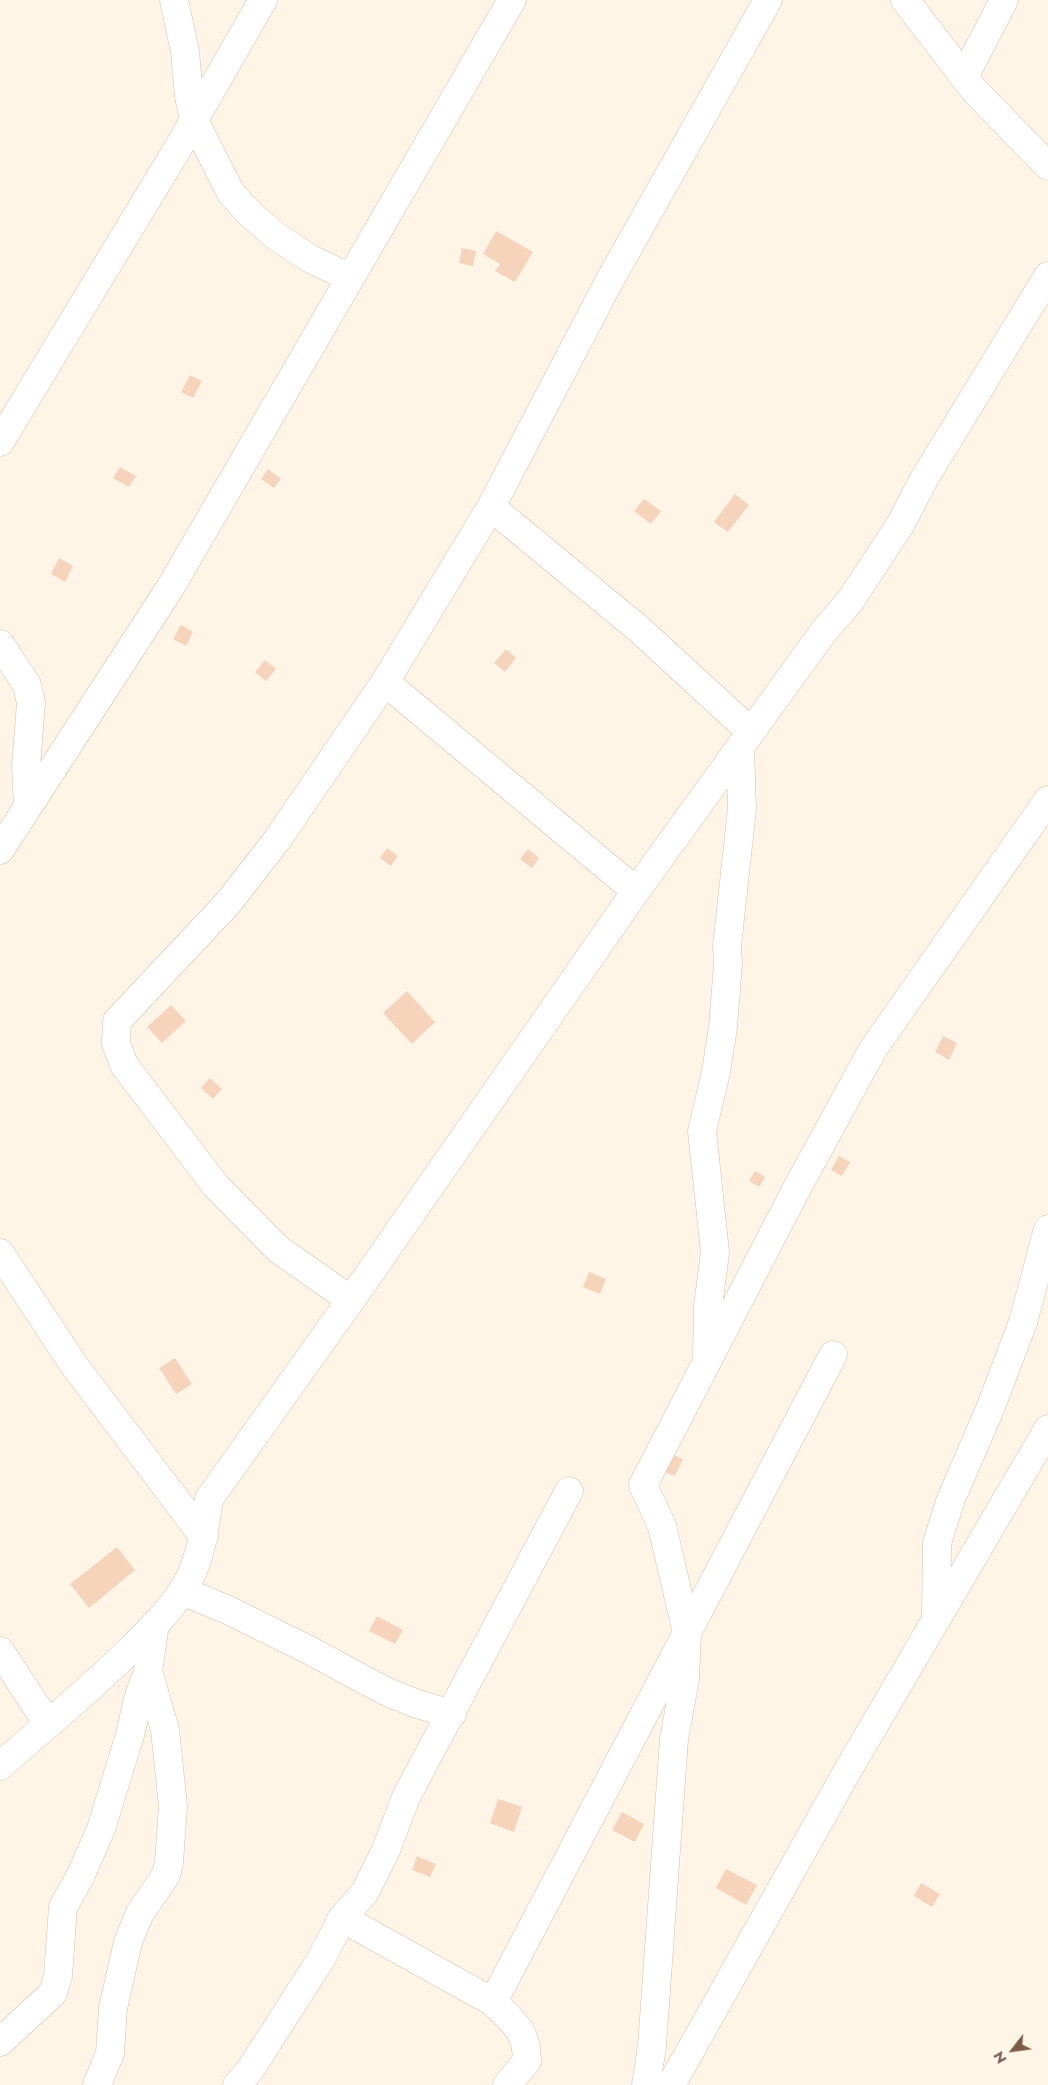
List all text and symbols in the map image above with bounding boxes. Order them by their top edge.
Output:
north arrow [988,2025,1038,2075]
text: N [989,2048,1011,2067]

